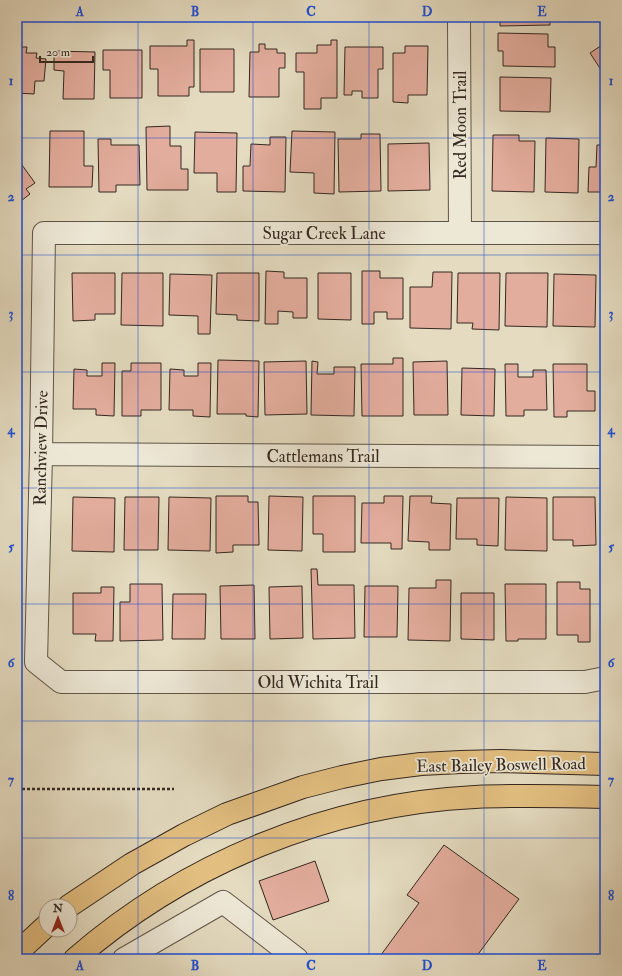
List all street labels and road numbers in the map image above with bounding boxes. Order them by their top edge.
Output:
street label: Red Moon Trail [450,70,471,179]
street label: Sugar Creek Lane [262,223,386,244]
street label: Ranchview Drive [29,390,53,506]
street label: Cattlemans Trail [266,446,380,467]
street label: Old Wichita Trail [258,672,379,693]
street label: East Bailey Boswell Road [416,753,587,778]

